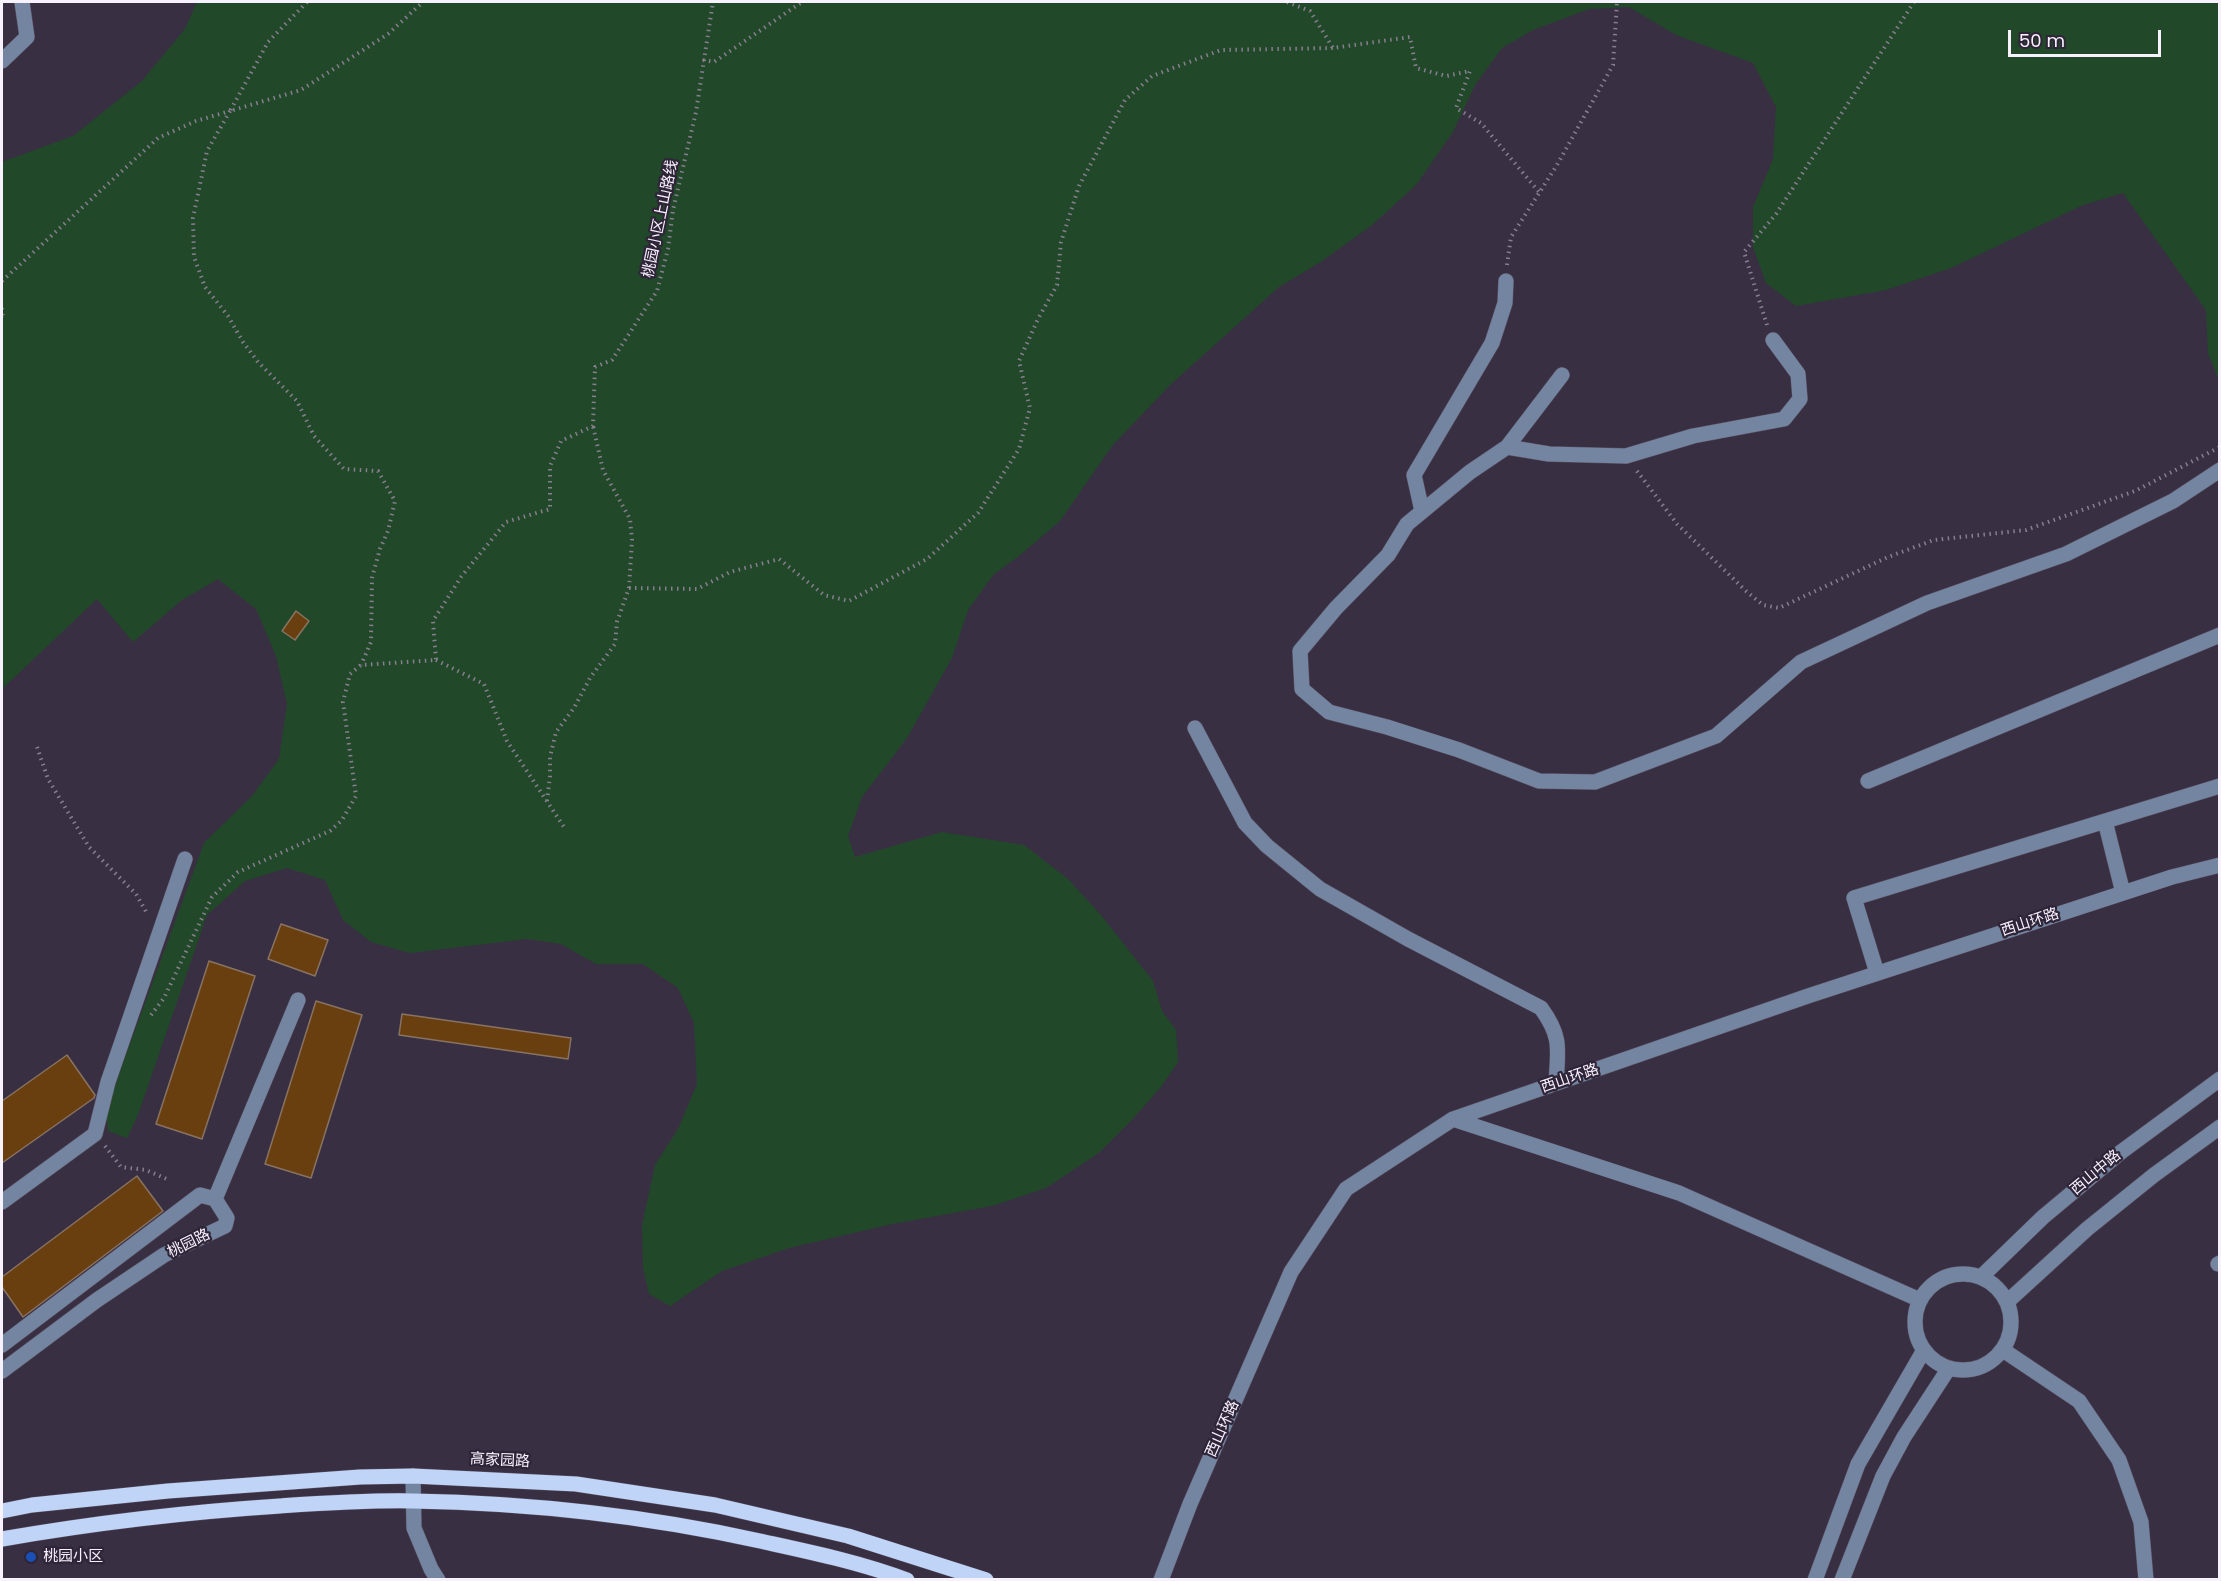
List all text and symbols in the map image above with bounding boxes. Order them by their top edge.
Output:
scale bar [2011,18,2164,56]
text: 50 m [2019,28,2065,53]
street label: 桃园小区上山路线 [640,158,682,280]
street label: 西山环路 [1999,905,2061,941]
street label: 西山环路 [1539,1061,1601,1097]
street label: 西山中路 [2067,1147,2125,1199]
street label: 桃园路 [165,1226,213,1262]
street label: 西山环路 [1203,1398,1243,1460]
street label: 高家园路 [470,1450,530,1472]
place label: 桃园小区 [43,1548,103,1566]
marker: 桃园小区 [24,1550,38,1564]

